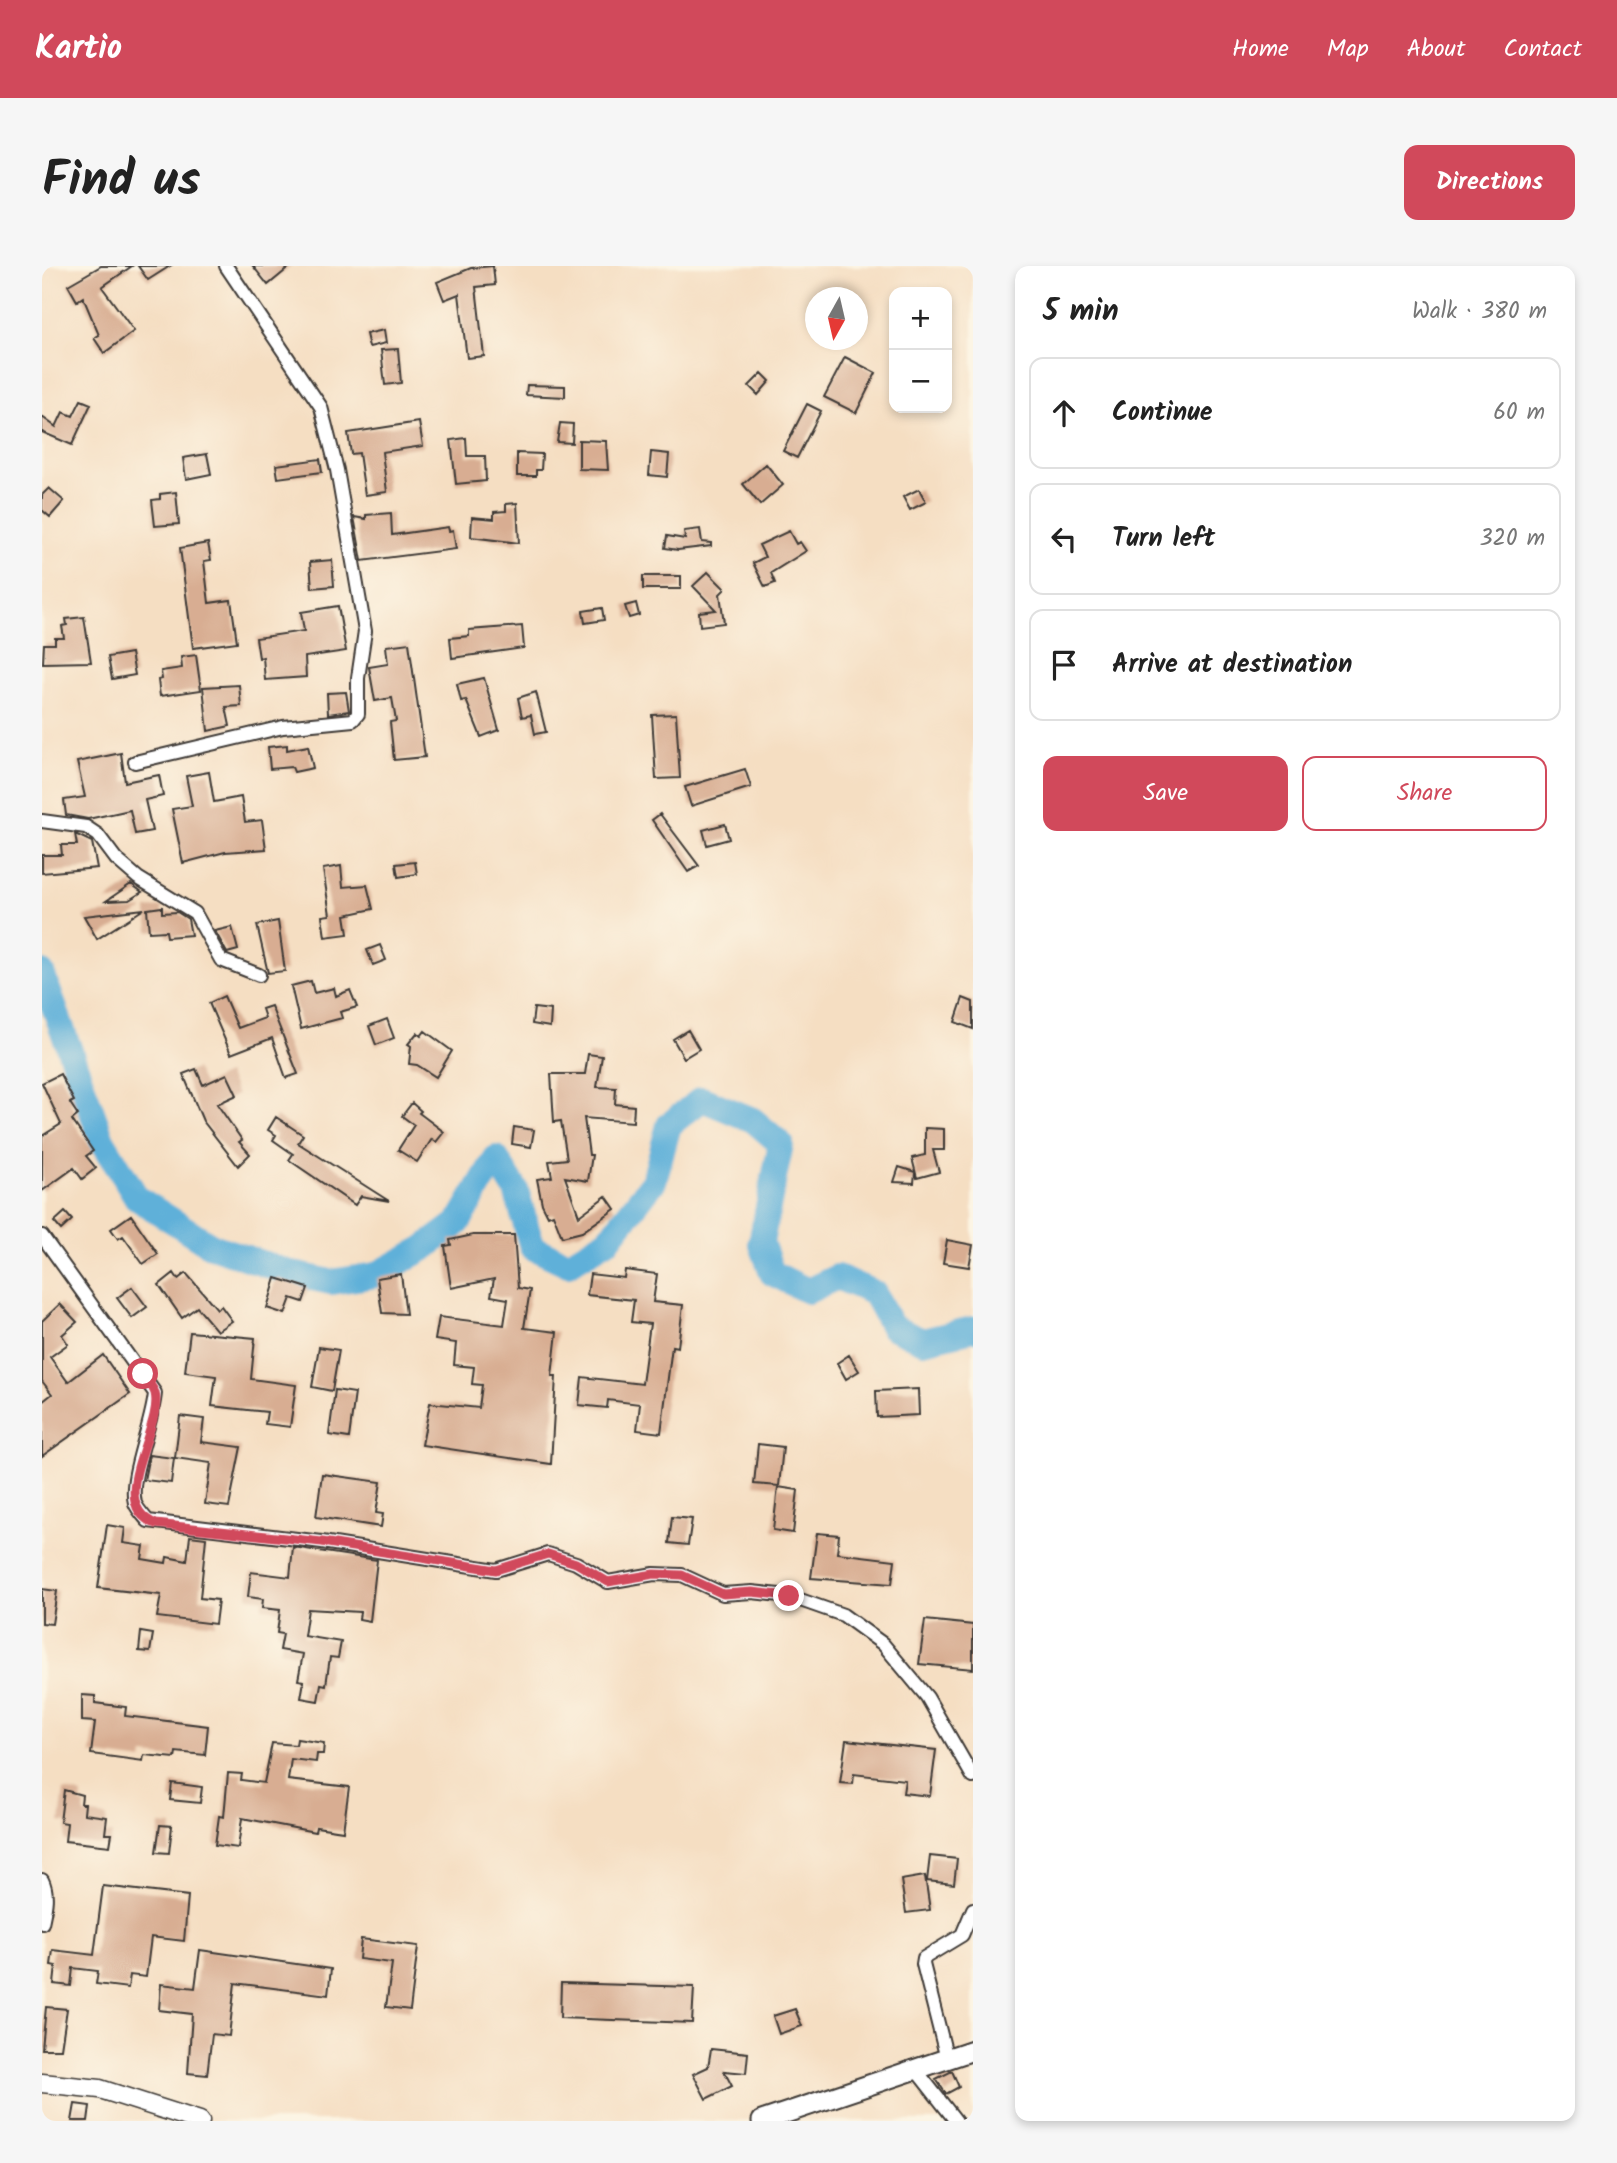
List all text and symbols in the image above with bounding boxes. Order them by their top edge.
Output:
text: Kartio [35,23,122,76]
text: Home [1232,30,1289,69]
text: Map [1327,30,1369,69]
text: About [1407,30,1465,69]
text: Contact [1503,30,1582,69]
text: Find us [42,143,200,221]
button: Directions [1404,145,1575,220]
north arrow [805,287,868,350]
map controls [889,287,952,413]
button: + [889,287,952,350]
text: 5 min [1043,288,1119,336]
text: Walk · 380 m [1412,294,1547,330]
button: − [889,350,952,413]
text: Continue [1112,392,1213,434]
icon: ahead [1045,394,1083,432]
text: 60 m [1493,395,1545,431]
text: Turn left [1112,518,1215,560]
icon: left [1045,520,1083,558]
text: 320 m [1479,521,1545,557]
text: Arrive at destination [1112,644,1352,686]
icon: arrive [1045,646,1083,684]
button: Save [1043,756,1288,831]
button: Share [1302,756,1547,831]
route start [127,1358,158,1389]
route end [773,1580,804,1611]

